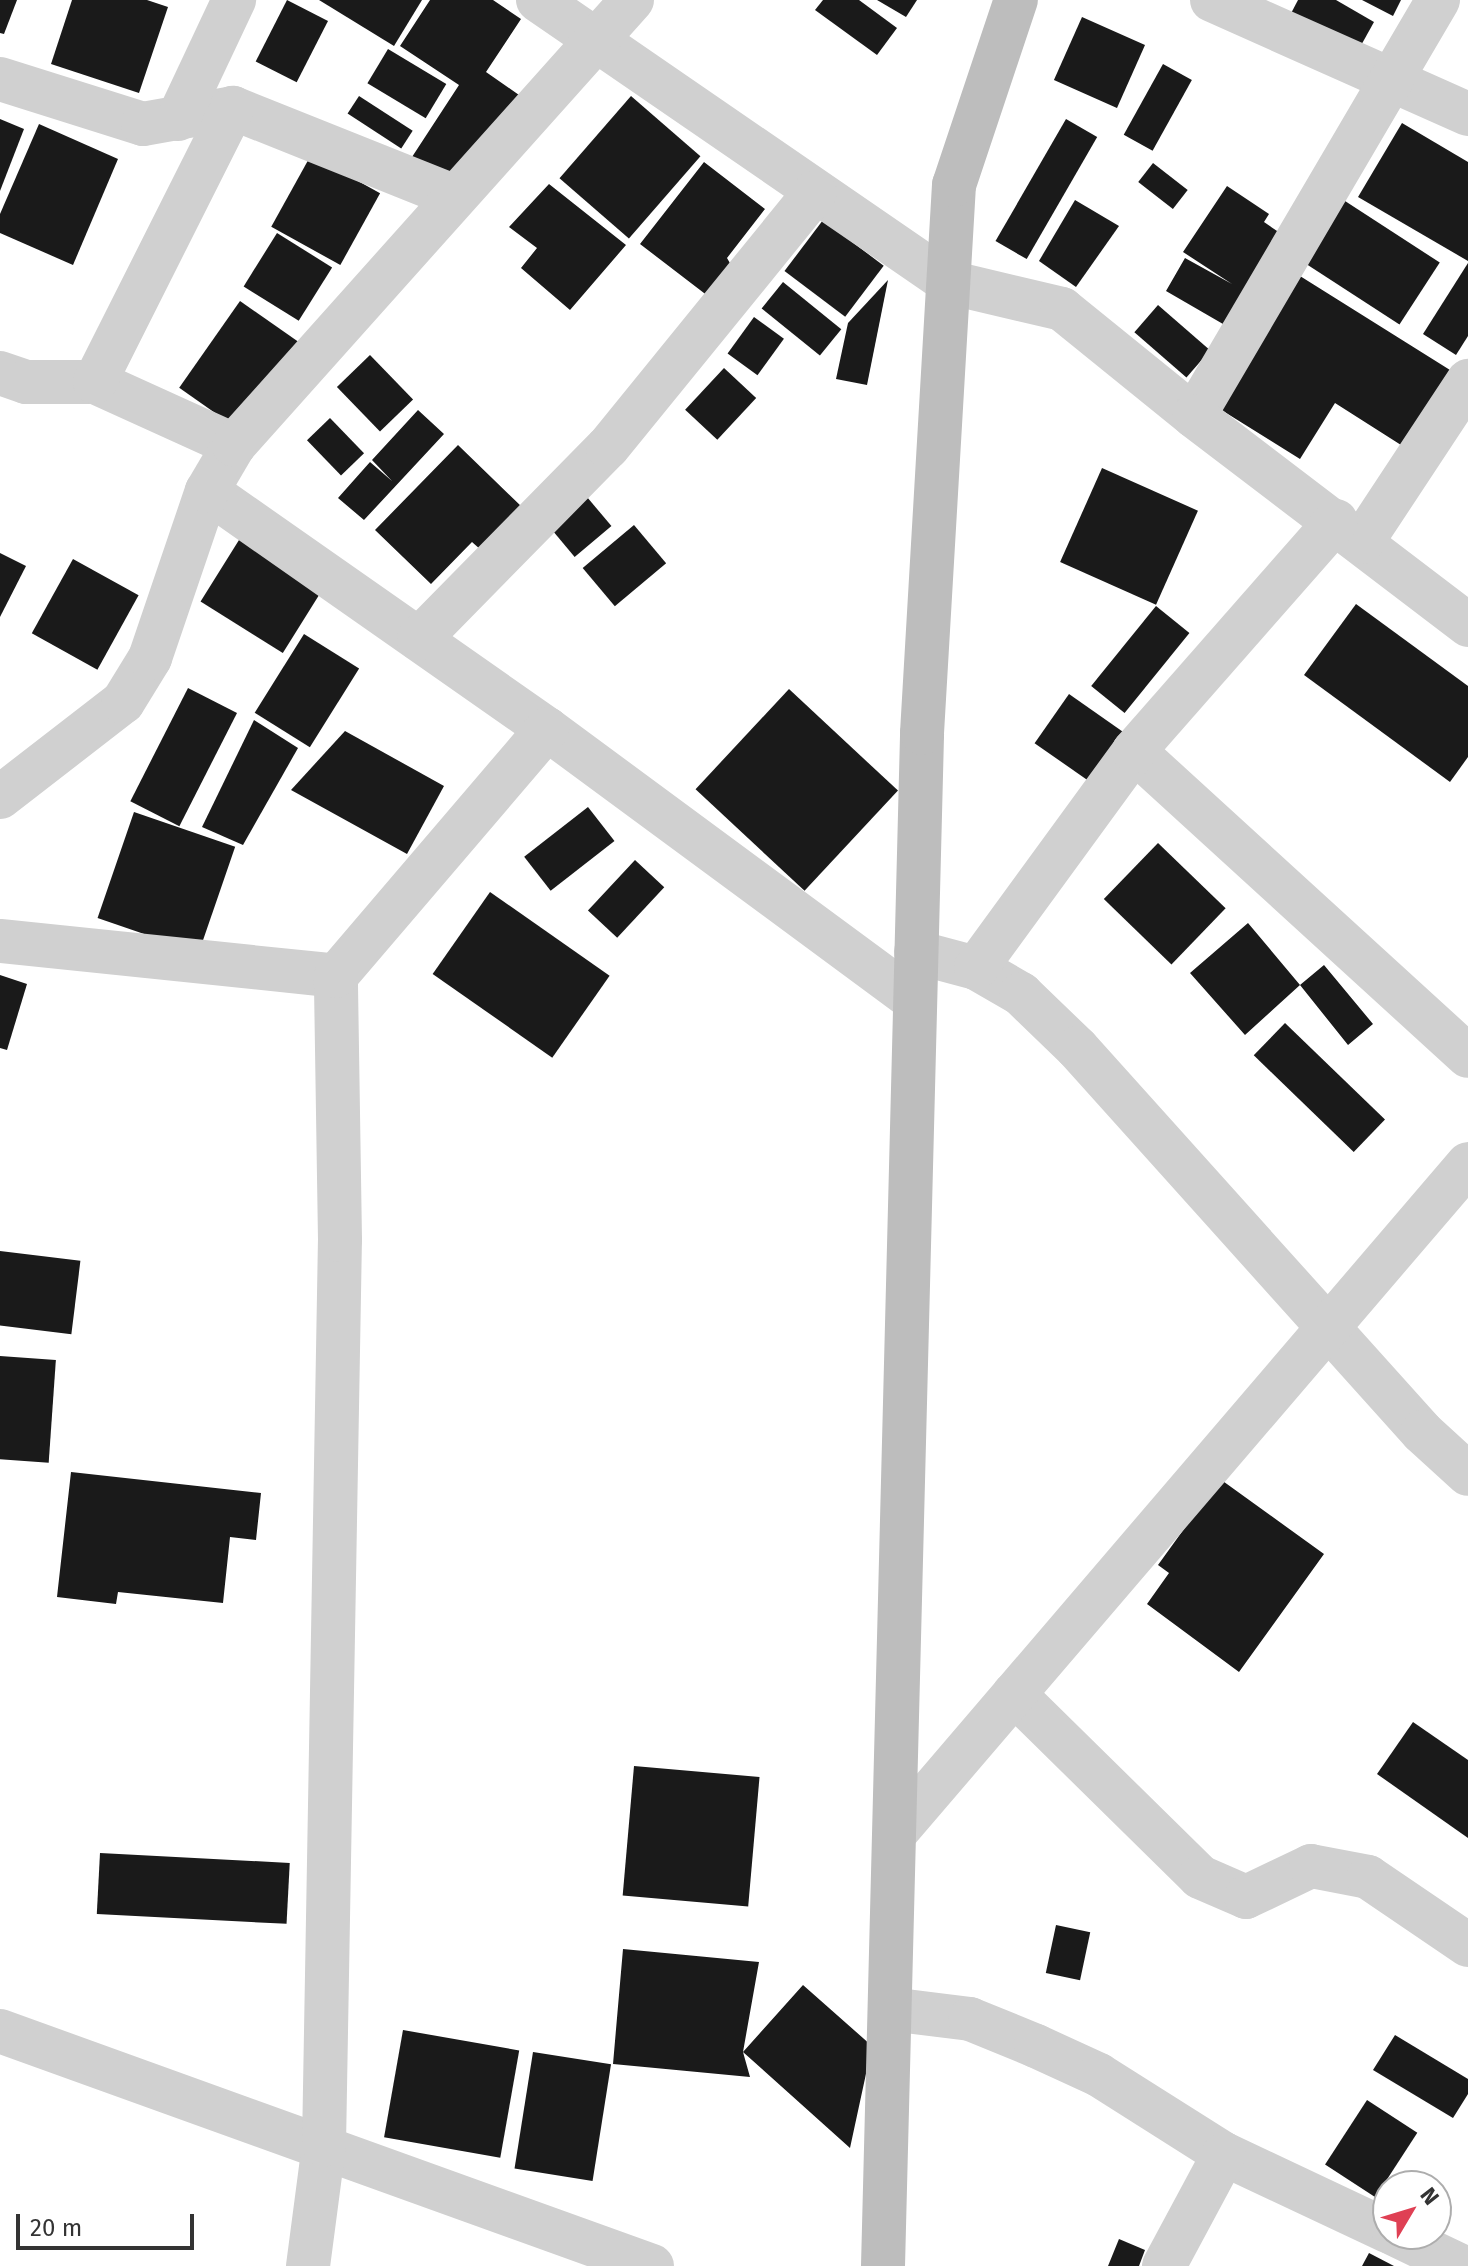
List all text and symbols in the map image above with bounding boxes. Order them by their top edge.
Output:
north arrow [1372,2170,1452,2250]
text: N [1415,2182,1445,2210]
scale bar [20,2198,198,2248]
text: 20 m [30,2214,82,2242]

